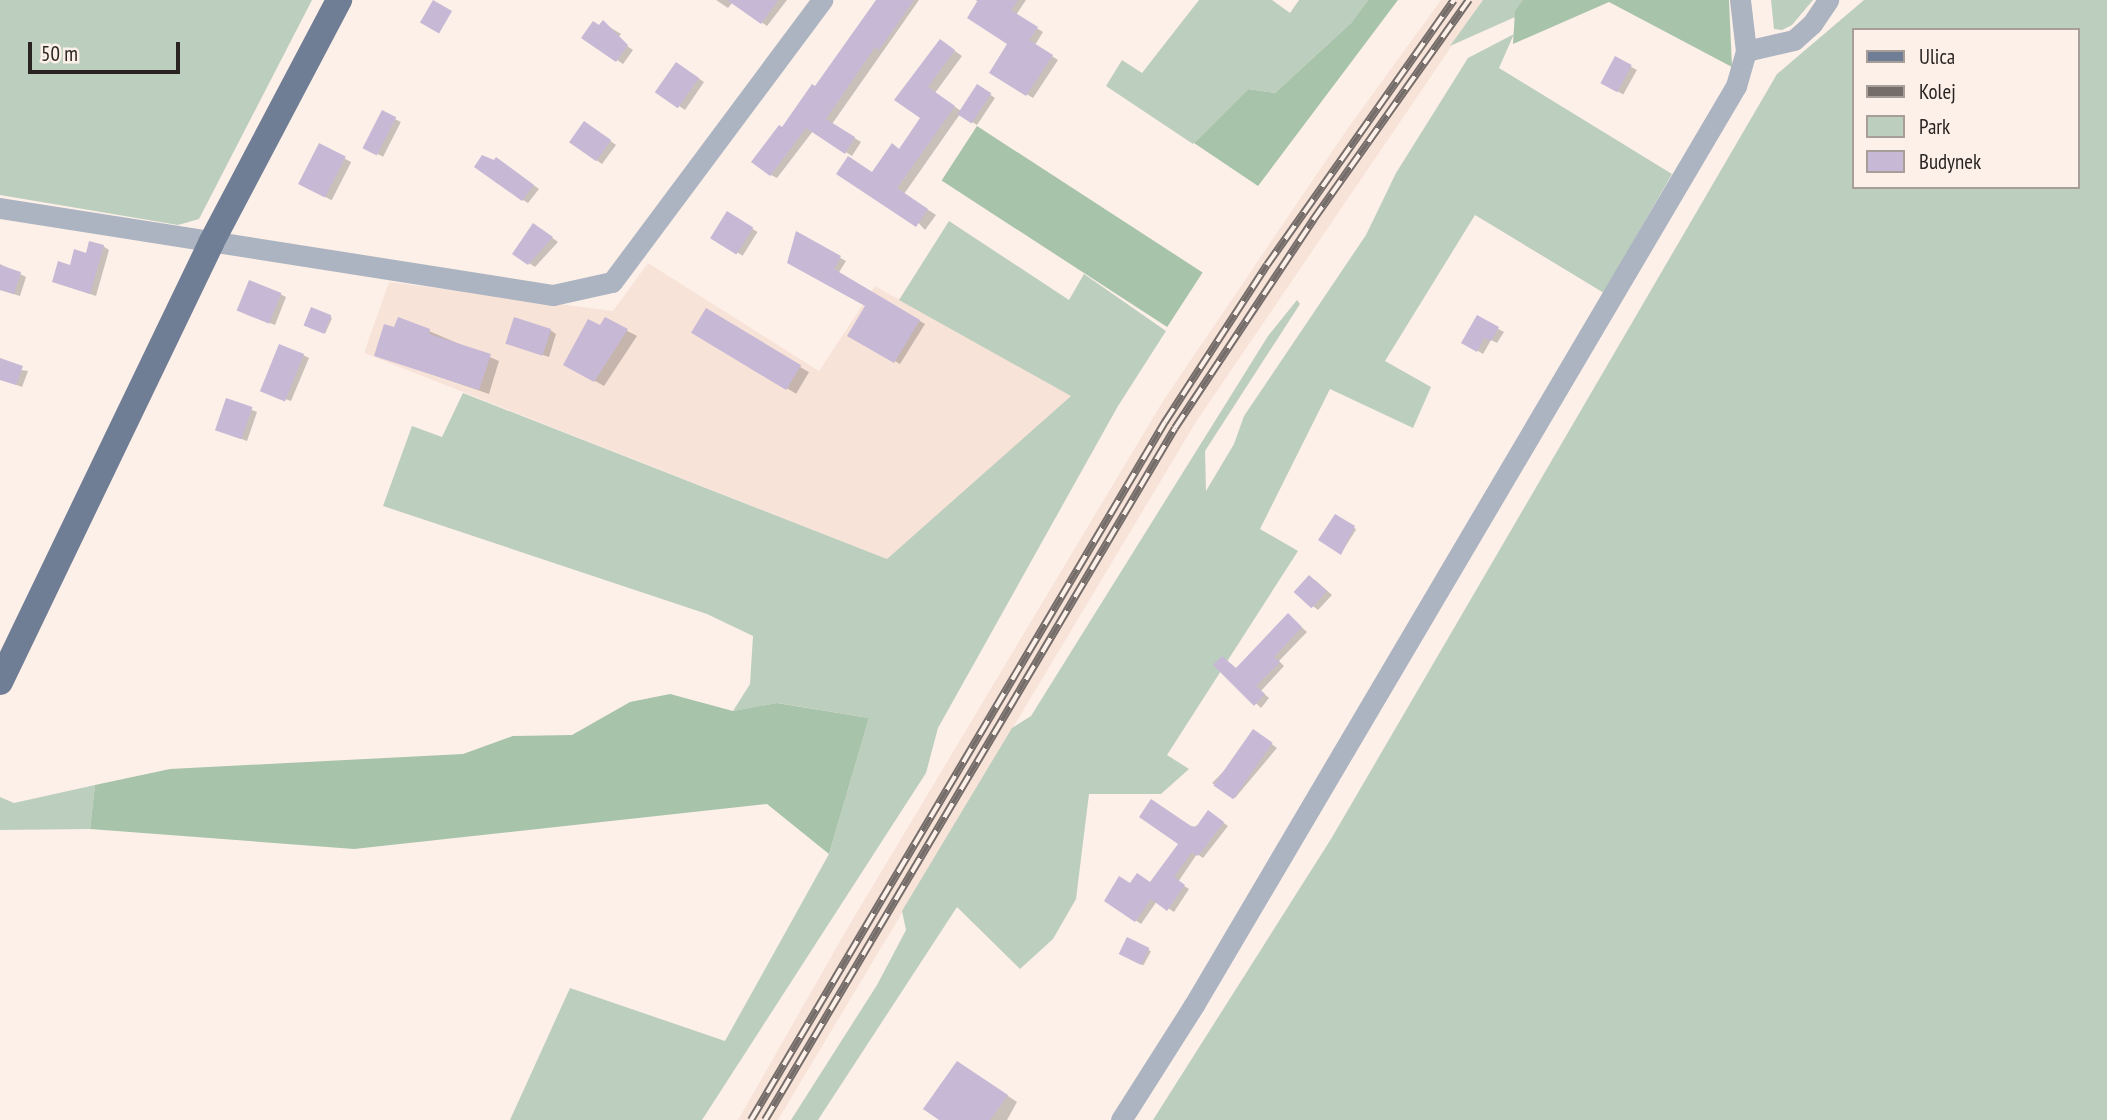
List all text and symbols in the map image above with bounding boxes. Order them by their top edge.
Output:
scale bar [32,28,184,72]
legend [1852,28,2079,189]
text: 50 m [41,40,78,67]
text: Ulica [1919,43,1955,70]
text: Kolej [1919,78,1956,105]
text: Park [1919,113,1950,140]
text: Budynek [1919,148,1981,175]

